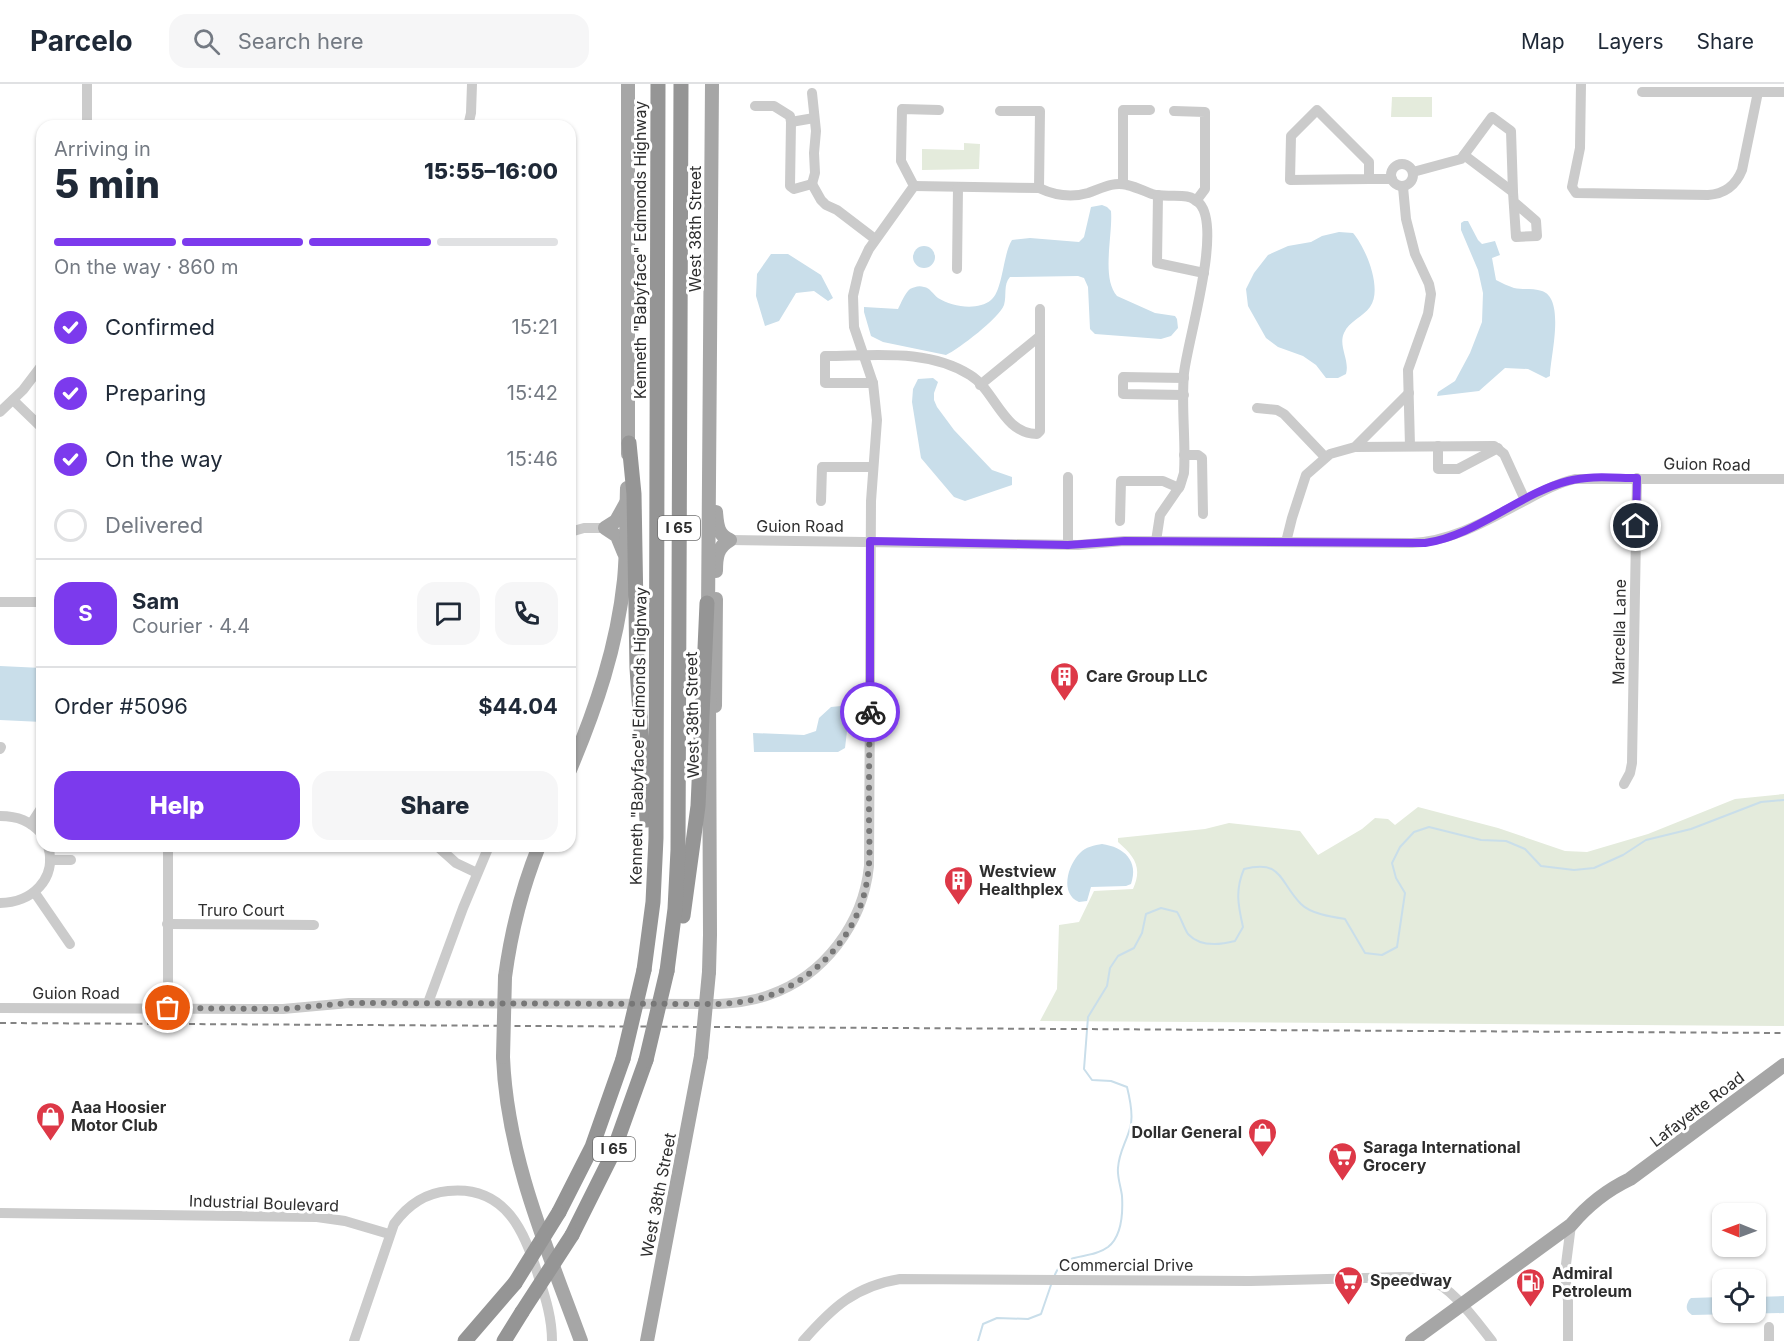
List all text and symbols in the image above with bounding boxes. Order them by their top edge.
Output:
search box [169,14,589,68]
text: Parcelo [30,24,133,58]
icon: search [190,25,223,58]
text: Search here [238,28,363,54]
text: Map [1521,29,1565,54]
text: Layers [1598,29,1664,54]
text: Share [1697,29,1754,54]
street label: Kenneth "Babyface" Edmonds Highway [630,101,650,399]
text: Arriving in [54,137,151,161]
text: 15:55–16:00 [424,158,558,184]
text: 5 min [54,160,160,207]
street label: West 38th Street [685,166,705,292]
text: On the way · 860 m [54,255,238,279]
icon: check [54,311,87,344]
text: Confirmed [105,314,215,340]
text: 15:21 [512,315,558,339]
icon: check [54,377,87,410]
text: Preparing [105,380,206,406]
text: 15:42 [507,381,558,405]
icon: check [54,443,87,476]
text: On the way [105,446,223,472]
text: 15:46 [507,447,558,471]
street label: Guion Road [1663,453,1751,475]
pin [1610,500,1661,551]
icon: home [1619,509,1652,542]
text: Delivered [105,512,203,538]
road number: I 65 [658,516,700,540]
street label: Guion Road [756,516,844,536]
street label: Marcella Lane [1608,579,1630,685]
button: chat [417,582,480,645]
button: phone [495,582,558,645]
street label: Kenneth "Babyface" Edmonds Highway [625,587,651,885]
text: Sam [132,588,179,614]
text: S [78,600,93,626]
text: Courier · 4.4 [132,614,250,638]
street label: West 38th Street [681,652,703,778]
building icon: Care Group LLC [1049,660,1081,702]
place label: Care Group LLC [1086,666,1208,686]
courier [840,682,900,742]
text: Order #5096 [54,693,188,719]
text: $44.04 [478,693,558,719]
icon: bike [854,696,887,729]
button: Help [54,771,300,840]
button: Share [312,771,558,840]
place label: Westview Healthplex [979,861,1063,899]
building icon: Westview Healthplex [942,864,974,906]
street label: Truro Court [197,900,285,920]
pin [142,982,193,1033]
street label: Guion Road [32,983,120,1003]
icon: bag [151,991,184,1024]
street label: Lafayette Road [1646,1067,1748,1151]
place label: Aaa Hoosier Motor Club [71,1097,167,1135]
shop icon: Aaa Hoosier Motor Club [34,1100,66,1142]
shop icon: Dollar General [1247,1116,1279,1158]
place label: Dollar General [1131,1122,1242,1142]
street label: West 38th Street [636,1131,680,1259]
road number: I 65 [593,1137,635,1161]
place label: Saraga International Grocery [1363,1137,1521,1175]
supermarket icon: Saraga International Grocery [1326,1140,1358,1182]
street label: Industrial Boulevard [189,1190,339,1216]
north arrow [1712,1203,1766,1257]
map controls [1712,1203,1766,1323]
street label: Commercial Drive [1059,1255,1193,1275]
place label: Admiral Petroleum [1552,1263,1632,1301]
supermarket icon: Speedway [1333,1264,1365,1306]
fuel station icon: Admiral Petroleum [1515,1266,1547,1308]
button: locate [1712,1269,1766,1323]
place label: Speedway [1370,1270,1452,1290]

